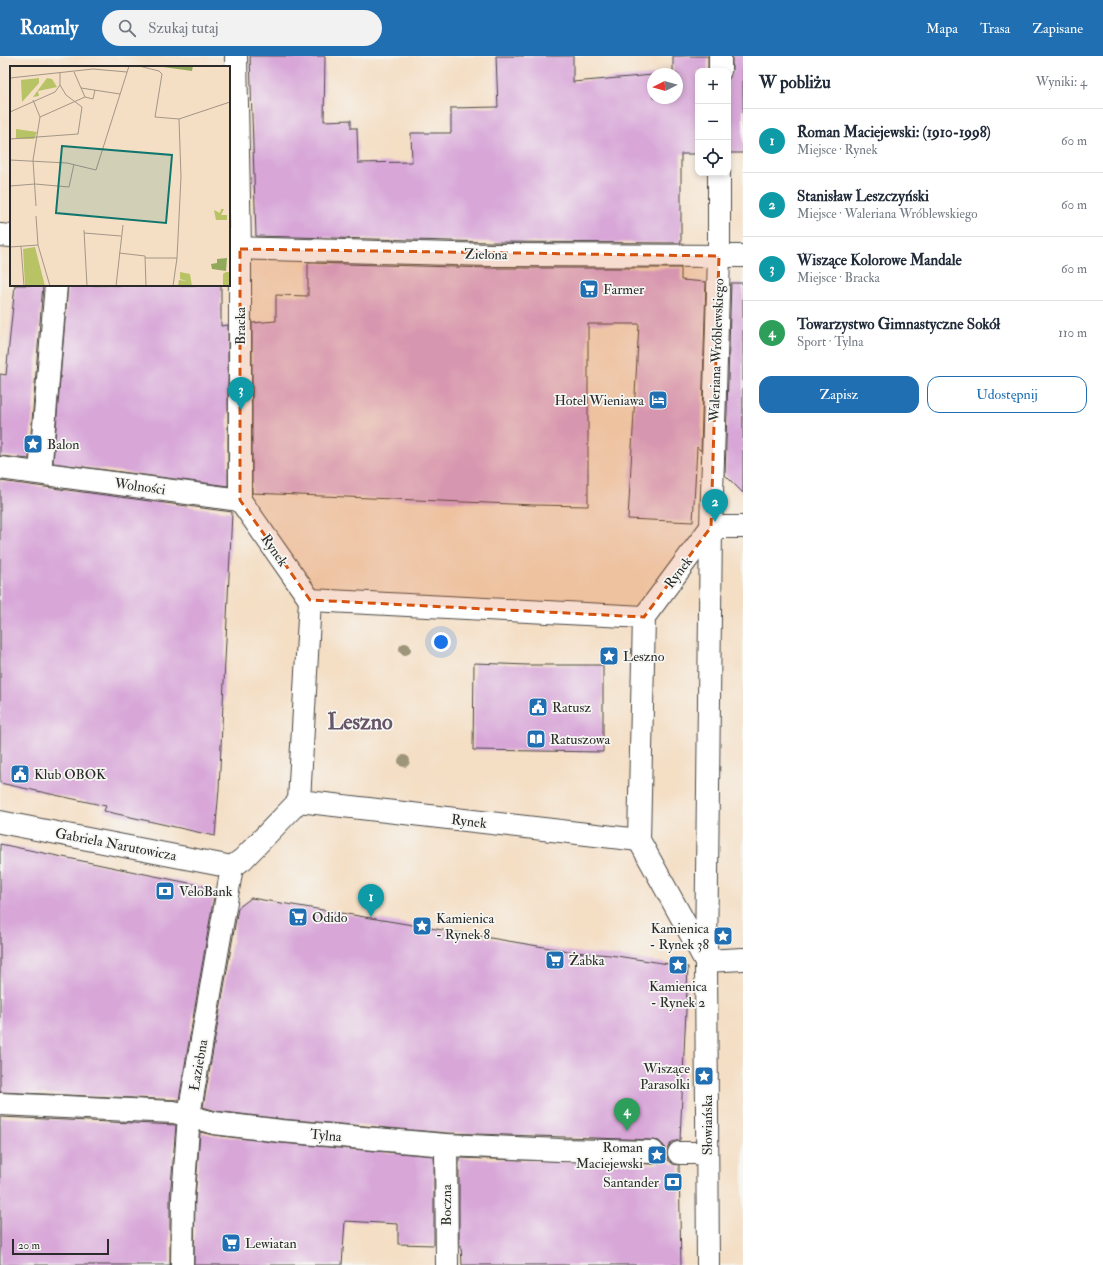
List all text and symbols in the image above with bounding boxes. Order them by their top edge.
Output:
search box [102,10,382,46]
text: Roamly [20,16,78,40]
icon: search [116,17,138,39]
text: Szukaj tutaj [148,19,219,38]
text: Mapa [926,20,958,37]
text: Trasa [980,20,1010,37]
text: Zapisane [1032,20,1083,37]
inset map [10,66,230,286]
north arrow [647,68,683,104]
map controls [695,68,731,176]
button: + [695,68,731,104]
text: W pobliżu [759,72,831,93]
text: Wyniki: 4 [1036,74,1087,90]
button: − [695,104,731,140]
text: Roman Maciejewski: (1910-1998) [797,123,991,142]
text: 1 [770,133,774,149]
text: 60 m [1061,133,1087,149]
button: locate [695,140,731,176]
text: Miejsce · Rynek [797,142,878,158]
text: Stanisław Leszczyński [797,187,929,206]
text: 2 [769,197,775,213]
text: 60 m [1061,197,1087,213]
text: Miejsce · Waleriana Wróblewskiego [797,206,978,222]
street label: Zielona [464,246,508,263]
text: Wiszące Kolorowe Mandale [797,251,962,270]
text: 3 [770,261,775,277]
text: 60 m [1061,261,1087,277]
text: Miejsce · Bracka [797,270,880,286]
supermarket icon: Farmer [578,278,600,300]
street label: Waleriana Wróblewskiego [705,278,728,423]
place label: Farmer [603,281,645,298]
street label: Bracka [232,307,249,345]
text: Towarzystwo Gimnastyczne Sokół [797,315,1000,334]
text: 4 [768,325,776,341]
text: 110 m [1058,325,1087,341]
text: Sport · Tylna [797,334,864,350]
button: Zapisz [759,376,919,413]
button: Udostępnij [927,376,1087,413]
pin: 3 [228,377,254,410]
hotel icon: Hotel Wieniawa [647,389,669,411]
place label: Hotel Wieniawa [554,392,644,409]
place icon: Balon [22,433,44,455]
place label: Balon [47,436,79,453]
street label: Wolności [112,474,167,499]
pin: 2 [702,489,728,522]
street label: Rynek [257,531,292,571]
street label: Rynek [661,553,697,592]
your location [431,632,451,652]
place icon: Leszno [598,645,620,667]
place label: Leszno [623,648,665,665]
public building icon: Ratusz [527,696,549,718]
place label: Ratusz [552,699,591,716]
district label: Leszno [327,708,393,736]
library icon: Ratuszowa [525,728,547,750]
place label: Ratuszowa [550,731,610,748]
public building icon: Klub OBOK [9,763,31,785]
place label: Klub OBOK [34,766,106,783]
street label: Rynek [450,811,488,833]
street label: Gabriela Narutowicza [54,824,178,865]
bank icon: VeloBank [154,880,176,902]
place label: VeloBank [179,883,233,900]
pin: 1 [358,884,384,917]
supermarket icon: Odido [287,906,309,928]
place label: Odido [312,909,348,926]
place label: Kamienica - Rynek 8 [436,910,494,944]
place icon: Kamienica - Rynek 8 [411,915,433,937]
place label: Kamienica - Rynek 38 [650,920,709,954]
place icon: Kamienica - Rynek 38 [712,925,734,947]
supermarket icon: Żabka [544,949,566,971]
place label: Żabka [569,952,605,969]
place icon: Kamienica - Rynek 2 [667,954,689,976]
place label: Kamienica - Rynek 2 [649,978,707,1012]
street label: Łaziebna [186,1038,211,1092]
place label: Wiszące Parasolki [640,1060,690,1093]
place icon: Wiszące Parasolki [693,1065,715,1087]
street label: Słowiańska [699,1095,716,1155]
pin: 4 [614,1098,640,1131]
street label: Tylna [309,1126,343,1146]
place label: Roman Maciejewski [576,1139,643,1172]
place icon: Roman Maciejewski [646,1144,668,1166]
bank icon: Santander [662,1171,684,1193]
place label: Santander [603,1174,660,1191]
street label: Boczna [438,1184,455,1226]
supermarket icon: Lewiatan [220,1232,242,1254]
place label: Lewiatan [245,1235,297,1252]
scale bar [12,1237,109,1256]
text: 20 m [18,1239,40,1252]

